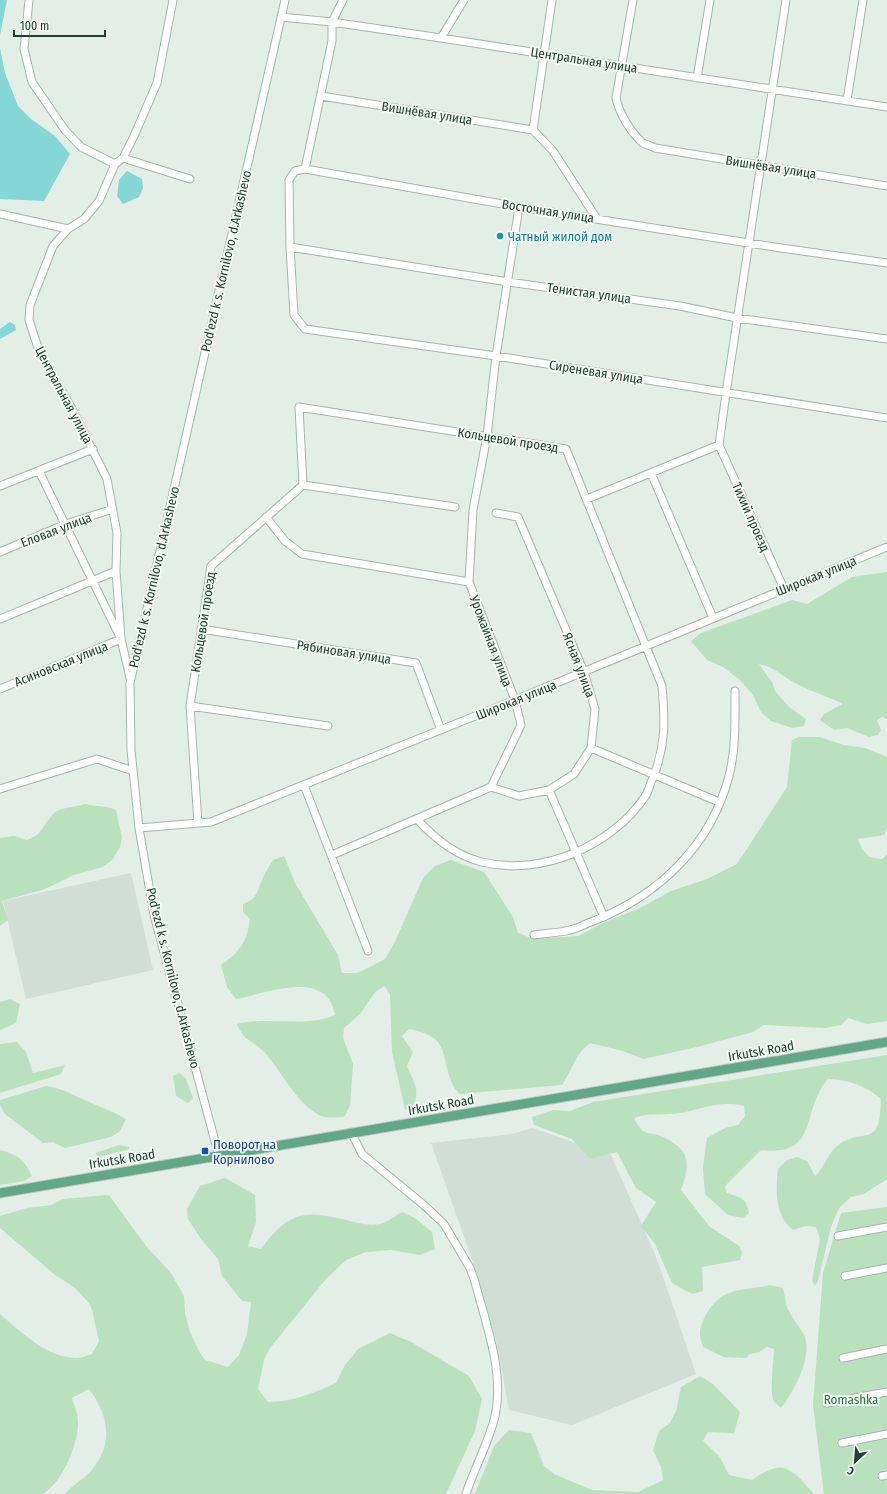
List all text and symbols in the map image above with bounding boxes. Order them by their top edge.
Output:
scale bar [14,12,105,38]
text: 100 m [20,19,49,33]
street label: Центральная улица [530,44,638,76]
street label: Вишнёвая улица [381,98,473,128]
street label: Вишнёвая улица [725,152,817,182]
street label: Pod'ezd k s. Kornilovo, d.Arkashevo [198,169,254,353]
street label: Восточная улица [501,196,595,226]
place label: Чатный жилой дом [508,229,612,244]
marker: Чатный жилой дом [495,231,505,241]
street label: Тенистая улица [546,280,632,306]
street label: Центральная улица [32,344,96,446]
street label: Сиреневая улица [548,357,644,387]
street label: Кольцевой проезд [457,425,560,455]
street label: Тихий проезд [729,480,773,554]
street label: Pod'ezd k s. Kornilovo, d.Arkashevo [126,485,182,669]
street label: Еловая улица [19,510,93,550]
street label: Широкая улица [773,553,859,599]
street label: Кольцевой проезд [188,570,218,673]
street label: Урожайная улица [466,592,515,689]
street label: Ясная улица [560,631,598,699]
street label: Рябиновая улица [296,637,392,667]
street label: Асиновская улица [12,638,110,690]
street label: Широкая улица [473,677,559,723]
street label: Pod'ezd k s. Kornilovo, d.Arkashevo [143,886,203,1070]
street label: Irkutsk Road [727,1038,795,1064]
street label: Irkutsk Road [407,1092,475,1118]
place label: Поворот на Корнилово [213,1137,276,1167]
street label: Irkutsk Road [88,1146,156,1172]
marker: Поворот на Корнилово [200,1146,210,1156]
park label: Romashka [824,1392,878,1407]
north arrow [835,1442,875,1482]
text: С [845,1463,856,1478]

